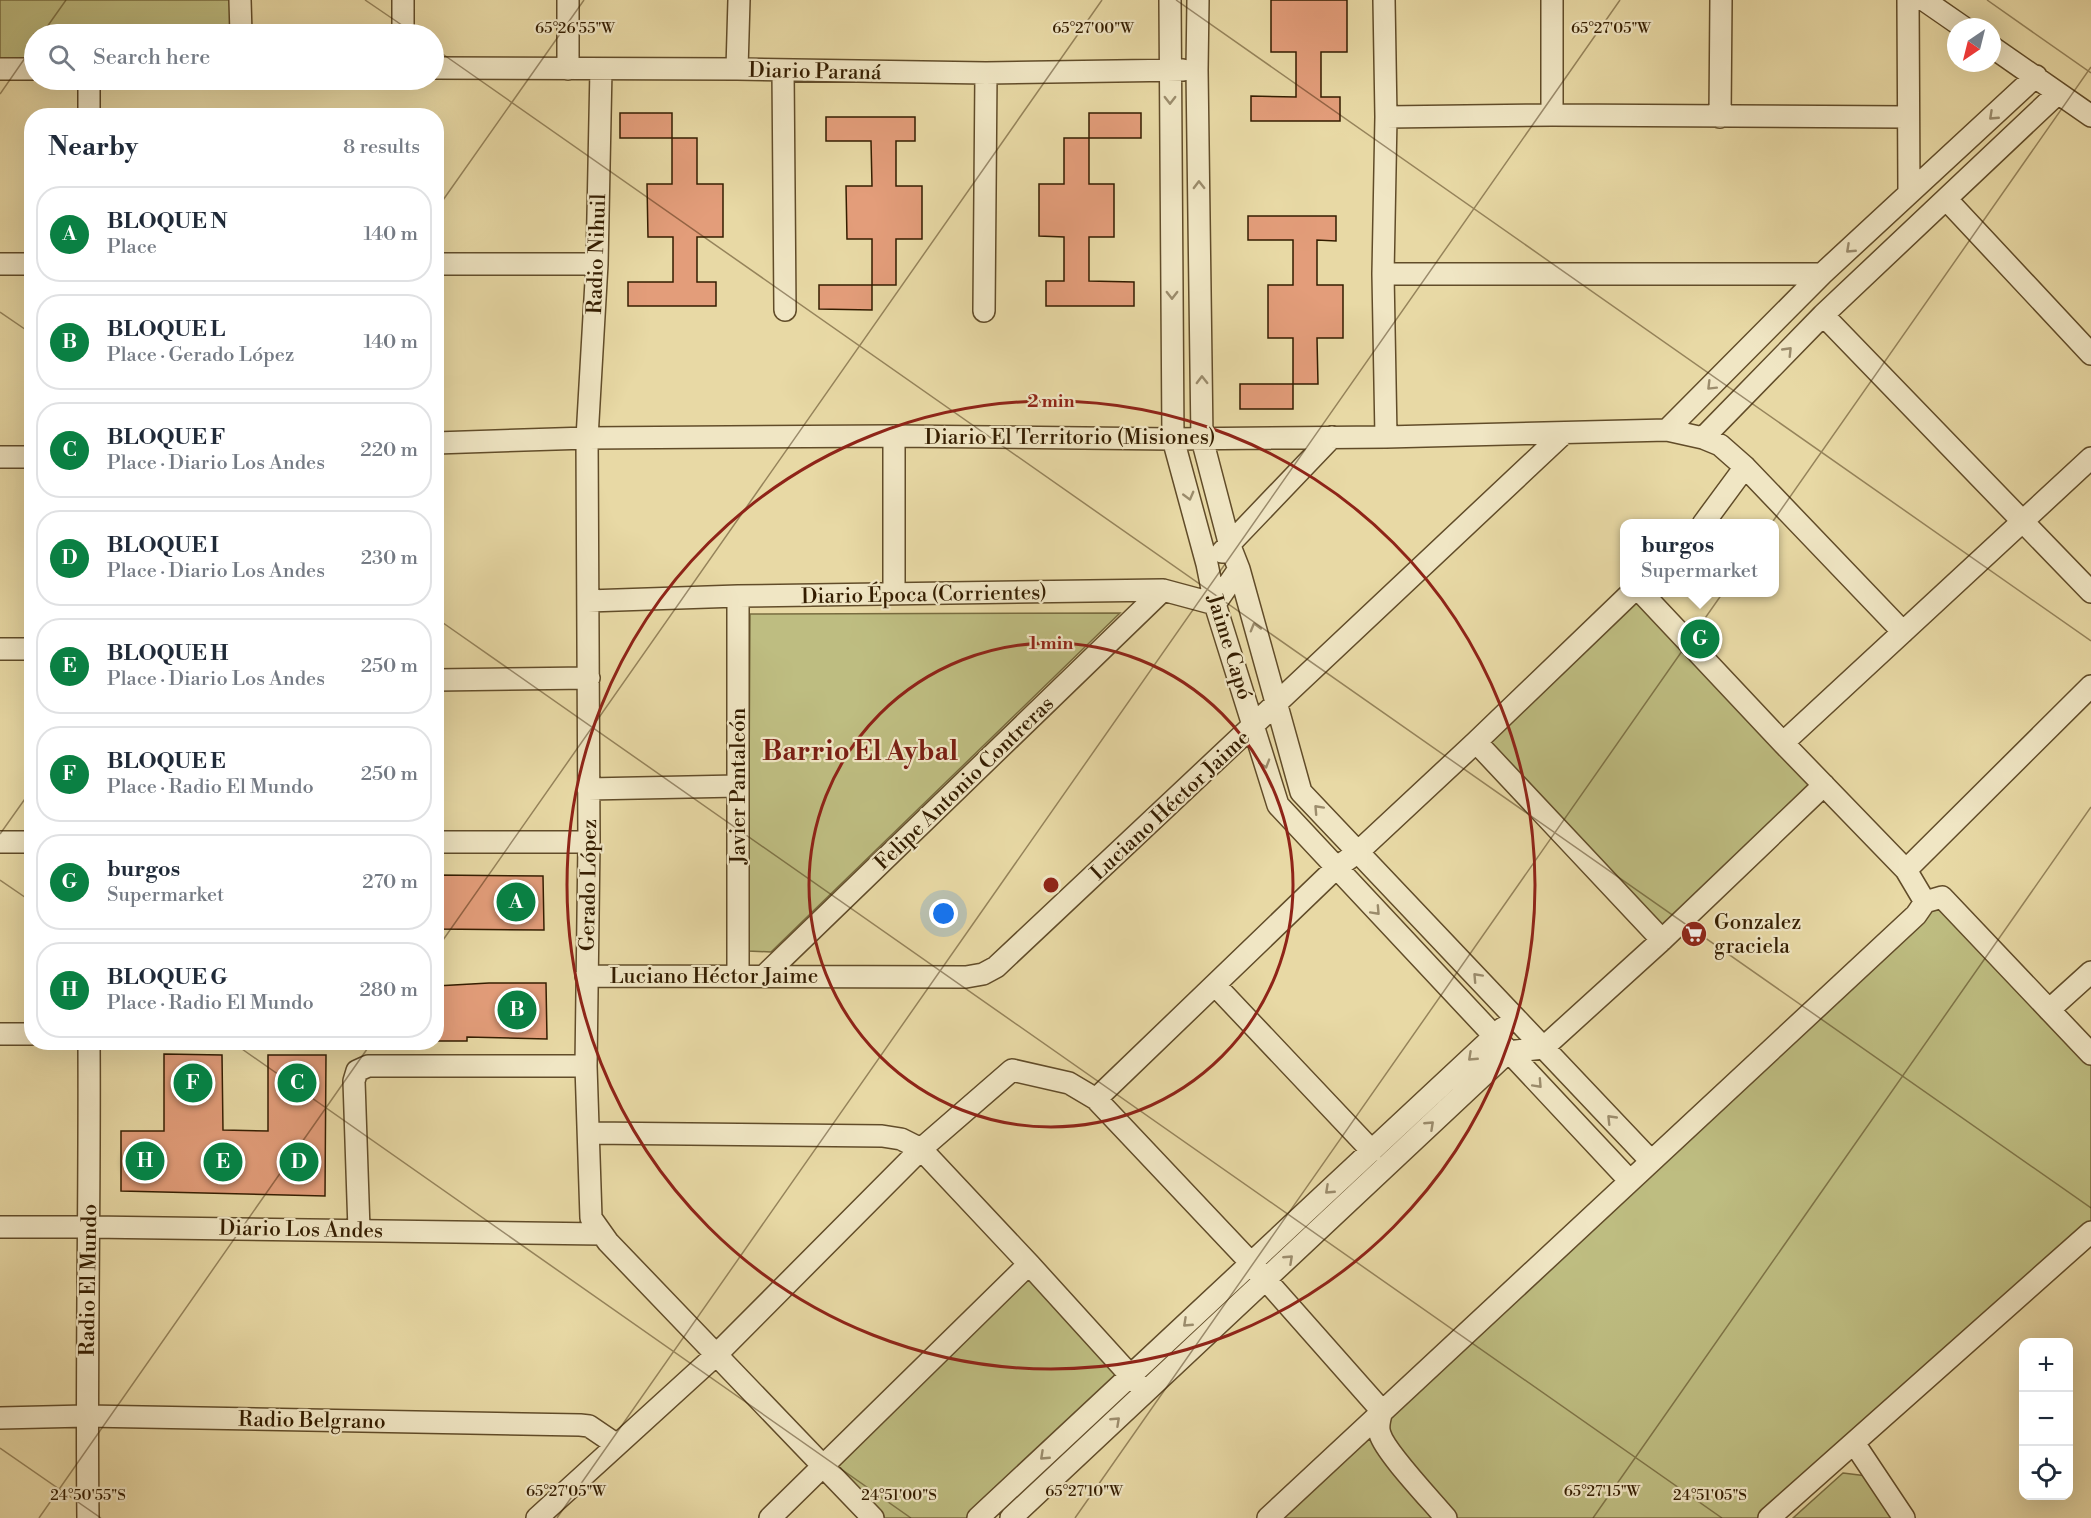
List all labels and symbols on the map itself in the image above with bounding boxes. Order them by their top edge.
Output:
north arrow [1947,18,2001,72]
text: 65°26'55"W [535,19,615,38]
text: 65°27'00"W [1052,19,1134,38]
text: 65°27'05"W [1571,19,1651,38]
street label: Diario Paraná [748,58,882,86]
one-way arrow [1164,96,1177,105]
one-way arrow [1989,109,2000,120]
one-way arrow [1192,181,1205,190]
street label: Radio Nihuil [582,193,612,315]
one-way arrow [1846,242,1856,253]
one-way arrow [1166,291,1178,300]
one-way arrow [1781,347,1792,357]
one-way arrow [1195,376,1208,385]
one-way arrow [1707,379,1718,389]
text: 2 min [1027,390,1075,413]
street label: Diario El Territorio (Misiones) [925,425,1215,451]
one-way arrow [1181,491,1194,501]
street label: Diario Época (Corrientes) [801,578,1047,610]
street label: Jaime Capó [1200,591,1257,703]
pin: G [1680,616,1720,662]
one-way arrow [1250,622,1262,633]
text: 1 min [1029,632,1073,655]
street label: Felipe Antonio Contreras [870,691,1060,876]
street label: Javier Pantaleón [726,707,752,865]
street label: Luciano Héctor Jaime [1086,725,1256,886]
district label: Barrio El Aybal [762,735,958,769]
one-way arrow [1258,758,1270,769]
one-way arrow [1314,805,1325,816]
street label: Gerado López [575,819,603,951]
centre of rings [1041,875,1061,895]
pin: A [496,880,536,924]
your location [929,899,958,928]
one-way arrow [1369,905,1380,915]
place label: Gonzalez graciela [1714,910,1801,960]
supermarket icon: Gonzalez graciela [1679,919,1709,949]
street label: Luciano Héctor Jaime [610,964,818,990]
one-way arrow [1473,974,1484,984]
pin: B [498,988,536,1032]
one-way arrow [1468,1050,1479,1061]
pin: F [174,1060,212,1106]
pin: C [278,1060,316,1106]
one-way arrow [1531,1078,1542,1088]
one-way arrow [1607,1115,1618,1126]
one-way arrow [1424,1121,1434,1132]
pin: H [126,1138,164,1184]
pin: E [204,1140,242,1184]
pin: D [280,1140,318,1184]
one-way arrow [1326,1183,1336,1194]
street label: Radio El Mundo [75,1204,103,1356]
street label: Diario Los Andes [219,1216,383,1244]
one-way arrow [1282,1255,1292,1266]
one-way arrow [1183,1316,1193,1327]
street label: Radio Belgrano [238,1407,386,1435]
one-way arrow [1109,1417,1120,1428]
one-way arrow [1041,1449,1052,1460]
text: 65°27'05"W [526,1482,606,1501]
text: 65°27'10"W [1045,1482,1123,1501]
text: 65°27'15"W [1564,1482,1641,1501]
text: 24°50'55"S [50,1486,126,1505]
text: 24°51'00"S [861,1486,937,1505]
text: 24°51'05"S [1673,1486,1747,1505]

